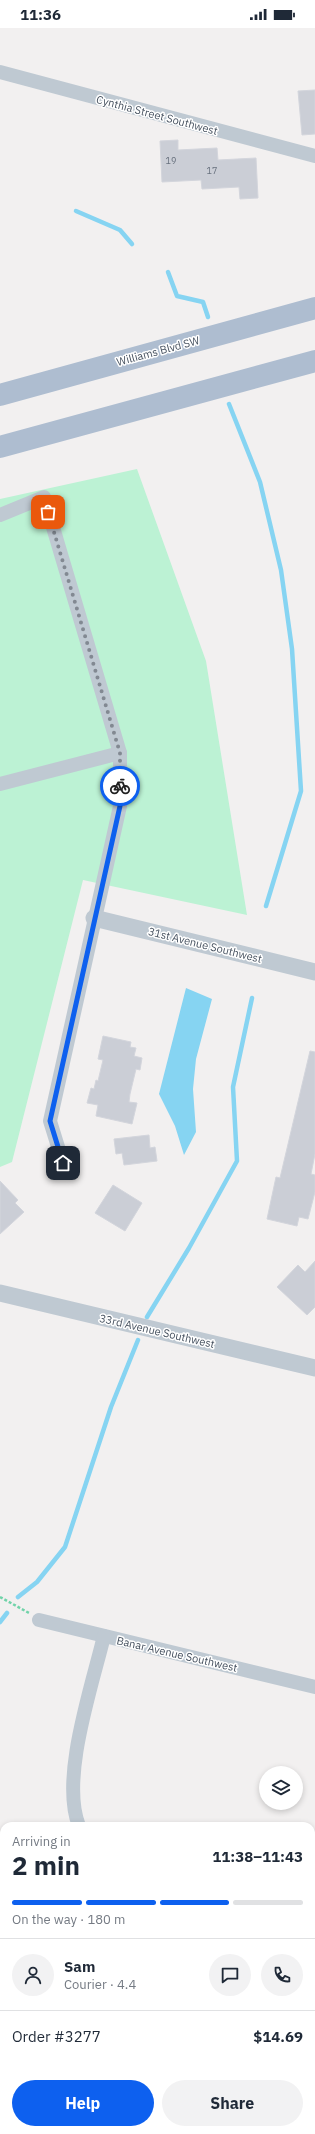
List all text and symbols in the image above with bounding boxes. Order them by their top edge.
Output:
text: 11:36 [20,5,61,24]
street label: Cynthia Street Southwest [95,92,219,138]
house number: 19 [166,155,176,166]
house number: 17 [207,165,217,176]
street label: Williams Blvd SW [115,333,201,369]
pin [31,495,65,529]
icon: bag [37,501,59,523]
courier [100,766,140,806]
icon: bike [109,775,131,797]
street label: 31st Avenue Southwest [147,924,263,966]
pin [46,1146,80,1180]
icon: home [52,1152,74,1174]
street label: 33rd Avenue Southwest [98,1311,216,1351]
street label: Banar Avenue Southwest [115,1633,239,1675]
map controls [259,1766,303,1810]
button: layers [259,1766,303,1810]
text: Arriving in [12,1833,71,1850]
text: 11:38–11:43 [212,1847,303,1866]
text: 2 min [12,1848,80,1882]
text: On the way · 180 m [12,1911,125,1928]
button: person [12,1954,54,1996]
button: chat [209,1954,251,1996]
button: phone [261,1954,303,1996]
text: Sam [64,1957,95,1976]
text: Courier · 4.4 [64,1976,136,1993]
text: Order #3277 [12,2027,101,2046]
text: $14.69 [253,2027,303,2046]
button: Help [12,2080,154,2126]
button: Share [162,2080,303,2126]

